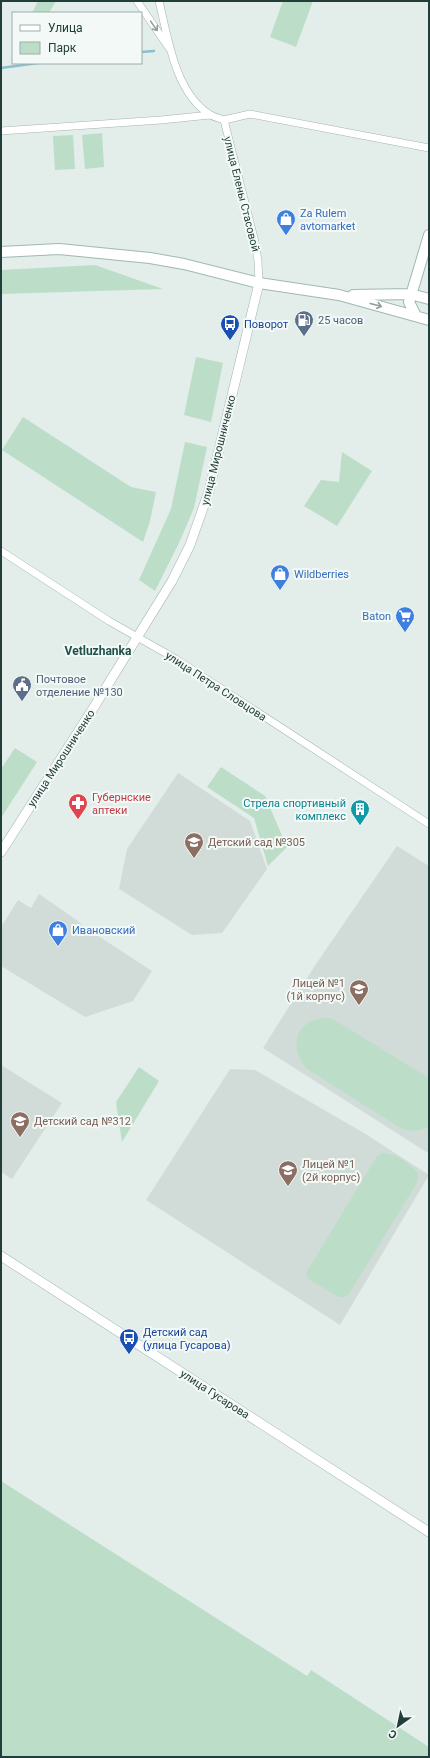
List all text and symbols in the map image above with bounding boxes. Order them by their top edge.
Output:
legend [12,12,142,64]
one-way arrow [150,20,158,31]
text: Улица [48,21,83,35]
text: Парк [48,41,77,55]
street label: улица Елены Стасовой [221,135,262,253]
place label: Za Rulem avtomarket [300,207,356,233]
shop icon: Za Rulem avtomarket [275,208,297,236]
one-way arrow [369,302,382,310]
fuel station icon: 25 часов [293,309,315,337]
bus stop icon: Поворот [219,313,241,341]
place label: 25 часов [318,314,363,327]
place label: Поворот [244,318,289,331]
street label: улица Мирошниченко [198,394,238,507]
shop icon: Wildberries [269,563,291,591]
place label: Wildberries [294,568,349,581]
supermarket icon: Baton [394,605,416,633]
place label: Baton [362,610,391,623]
district label: Vetluzhanka [65,644,132,658]
street label: улица Петра Словцова [163,649,269,724]
place label: Почтовое отделение №130 [36,673,123,699]
public building icon: Почтовое отделение №130 [11,674,33,702]
street label: улица Мирошниченко [25,707,98,809]
place label: Губернские аптеки [92,791,151,817]
pharmacy icon: Губернские аптеки [67,792,89,820]
place label: Стрела спортивный комплекс [243,797,346,823]
building icon: Стрела спортивный комплекс [349,798,371,826]
school or university icon: Детский сад №305 [183,831,205,859]
place label: Детский сад №305 [208,836,305,849]
shop icon: Ивановский [47,919,69,947]
place label: Ивановский [72,924,135,937]
place label: Лицей №1 (1й корпус) [287,977,345,1003]
school or university icon: Лицей №1 (1й корпус) [348,978,370,1006]
school or university icon: Детский сад №312 [9,1110,31,1138]
place label: Детский сад №312 [34,1115,131,1128]
place label: Лицей №1 (2й корпус) [302,1158,361,1184]
school or university icon: Лицей №1 (2й корпус) [277,1159,299,1187]
place label: Детский сад (улица Гусарова) [143,1326,231,1352]
bus stop icon: Детский сад (улица Гусарова) [118,1327,140,1355]
street label: улица Гусарова [178,1367,252,1422]
north arrow [378,1706,418,1746]
text: С [386,1727,399,1741]

